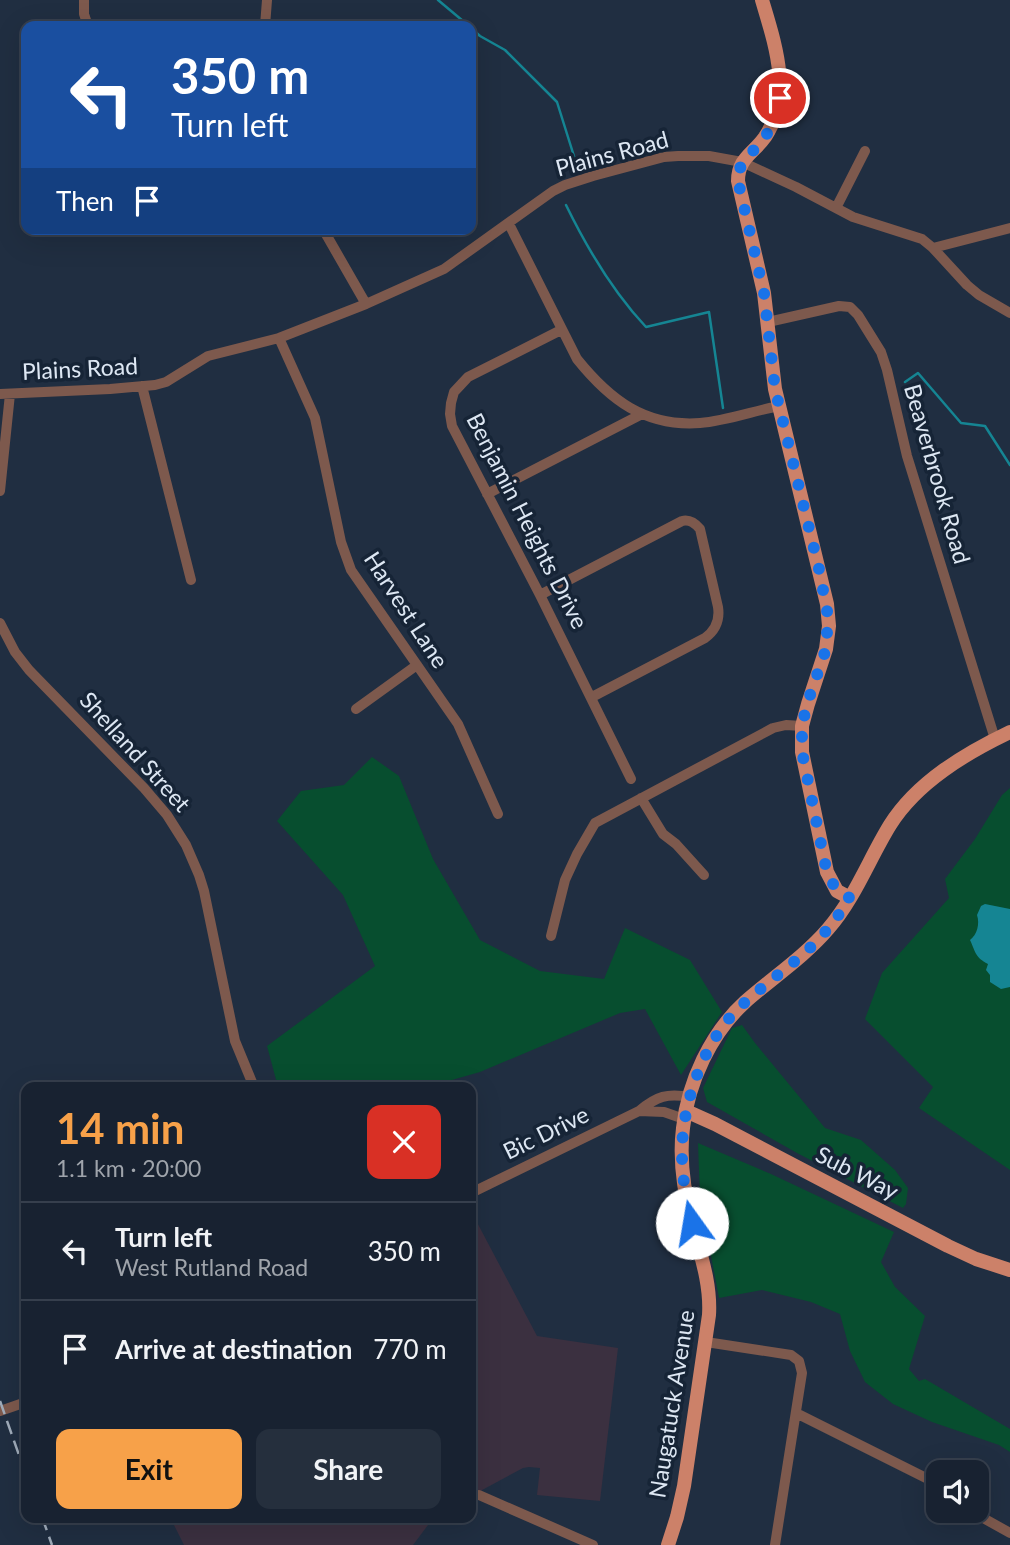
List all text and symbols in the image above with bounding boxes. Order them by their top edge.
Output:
text: 350 m [171,46,309,104]
icon: left [56,49,147,140]
pin [750,68,810,128]
icon: arrive [761,79,799,117]
text: Turn left [171,105,288,144]
street label: Plains Road [552,125,671,182]
icon: arrive [128,182,166,220]
text: Then [56,185,114,217]
street label: Plains Road [21,351,139,385]
street label: Beaverbrook Road [899,381,977,567]
street label: Benjamin Heights Drive [461,408,594,633]
street label: Harvest Lane [359,546,455,673]
street label: Shelland Street [75,686,197,818]
street label: Bic Drive [498,1099,593,1165]
text: 14 min [56,1103,184,1153]
button: close [367,1105,441,1179]
street label: Sub Way [811,1139,904,1205]
text: 1.1 km · 20:00 [56,1154,201,1182]
position arrow [655,1186,729,1260]
text: Turn left [115,1221,212,1253]
icon: left [56,1232,94,1270]
text: 350 m [368,1235,441,1267]
text: West Rutland Road [115,1253,308,1281]
street label: Naugatuck Avenue [642,1308,700,1500]
icon: arrive [56,1330,94,1368]
text: Arrive at destination [115,1333,352,1365]
text: 770 m [373,1333,447,1365]
button: Exit [56,1429,242,1509]
button: Share [256,1429,441,1509]
map controls [926,1460,989,1523]
button: sound [926,1460,989,1523]

